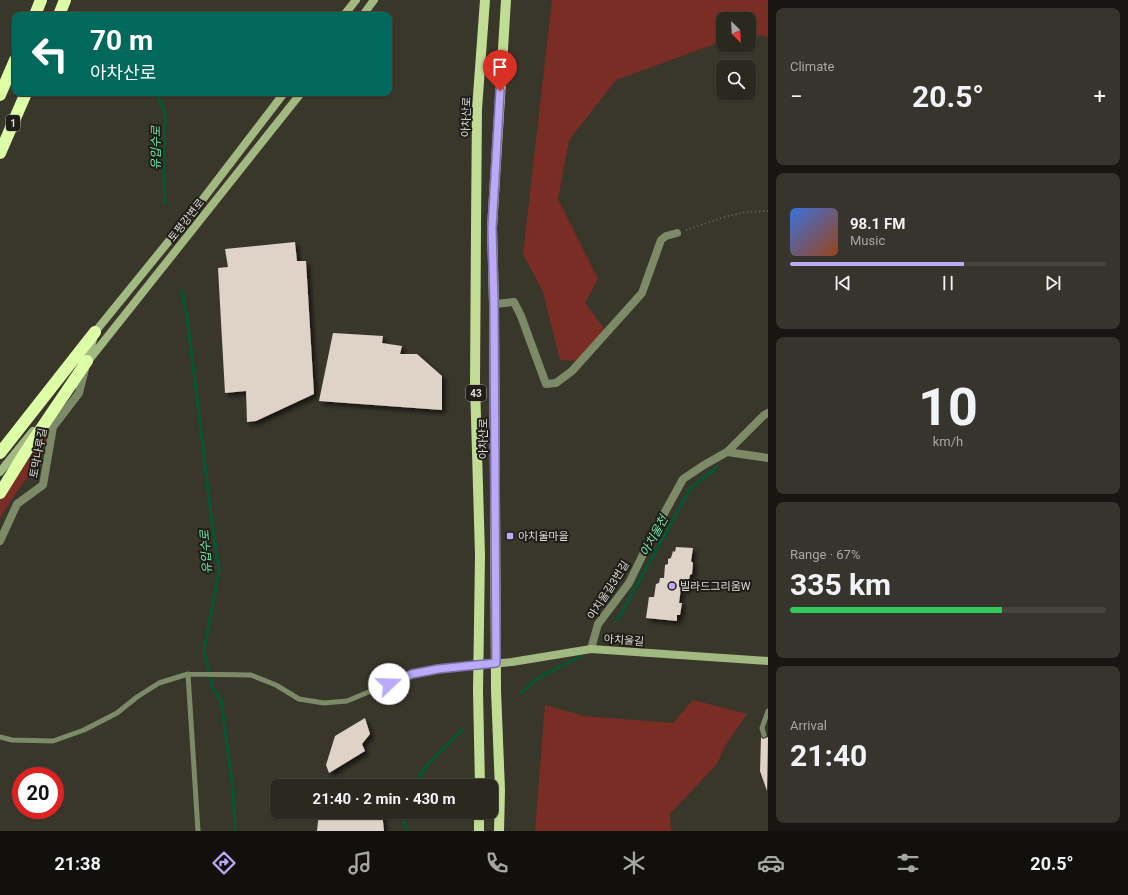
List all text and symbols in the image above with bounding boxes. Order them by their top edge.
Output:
north arrow [716,12,756,52]
map controls [716,12,756,100]
text: 70 m [90,24,153,57]
icon: left [24,28,76,80]
pin [483,50,517,91]
icon: arrive [489,56,511,78]
text: Climate [790,59,834,74]
button: search [716,60,756,100]
text: 아차산로 [90,62,156,83]
text: 20.5° [912,79,984,114]
text: − [790,84,803,109]
text: + [1094,84,1106,109]
street label: 아차산로 [459,97,474,137]
road number: 1 [6,115,20,131]
water label: 유입수로 [149,125,163,170]
street label: 토평강변로 [166,196,207,244]
text: 98.1 FM [850,215,905,233]
text: Music [850,233,885,248]
icon: previous [832,272,854,294]
icon: pause [937,272,959,294]
icon: next [1042,272,1064,294]
text: 10 [918,377,978,438]
road number: 43 [466,385,486,401]
street label: 아차산로 [477,419,490,459]
street label: 토막나루길 [27,427,50,479]
text: km/h [933,434,963,449]
water label: 아치울천 [637,512,672,559]
water label: 유입수로 [197,529,215,575]
place label: 아치울마을 [518,530,569,543]
marker: 아치울마을 [505,531,515,541]
text: Range · 67% [790,547,860,562]
street label: 아치울길3번길 [585,559,632,622]
text: 335 km [790,567,891,602]
place label: 빌라드그리움W [680,580,751,593]
marker: 빌라드그리움W [667,581,677,591]
street label: 아치울길 [603,633,645,648]
position arrow [368,663,410,705]
text: Arrival [790,718,827,733]
text: 21:40 [790,738,867,773]
speed limit sign: 20 [12,767,64,819]
text: 21:40 · 2 min · 430 m [313,790,455,808]
icon: directions [210,849,238,877]
icon: music [346,849,374,877]
icon: phone [483,849,511,877]
icon: climate [620,849,648,877]
icon: car [757,849,785,877]
icon: filters [894,849,922,877]
text: 21:38 [54,853,101,874]
text: 20.5° [1030,853,1074,874]

